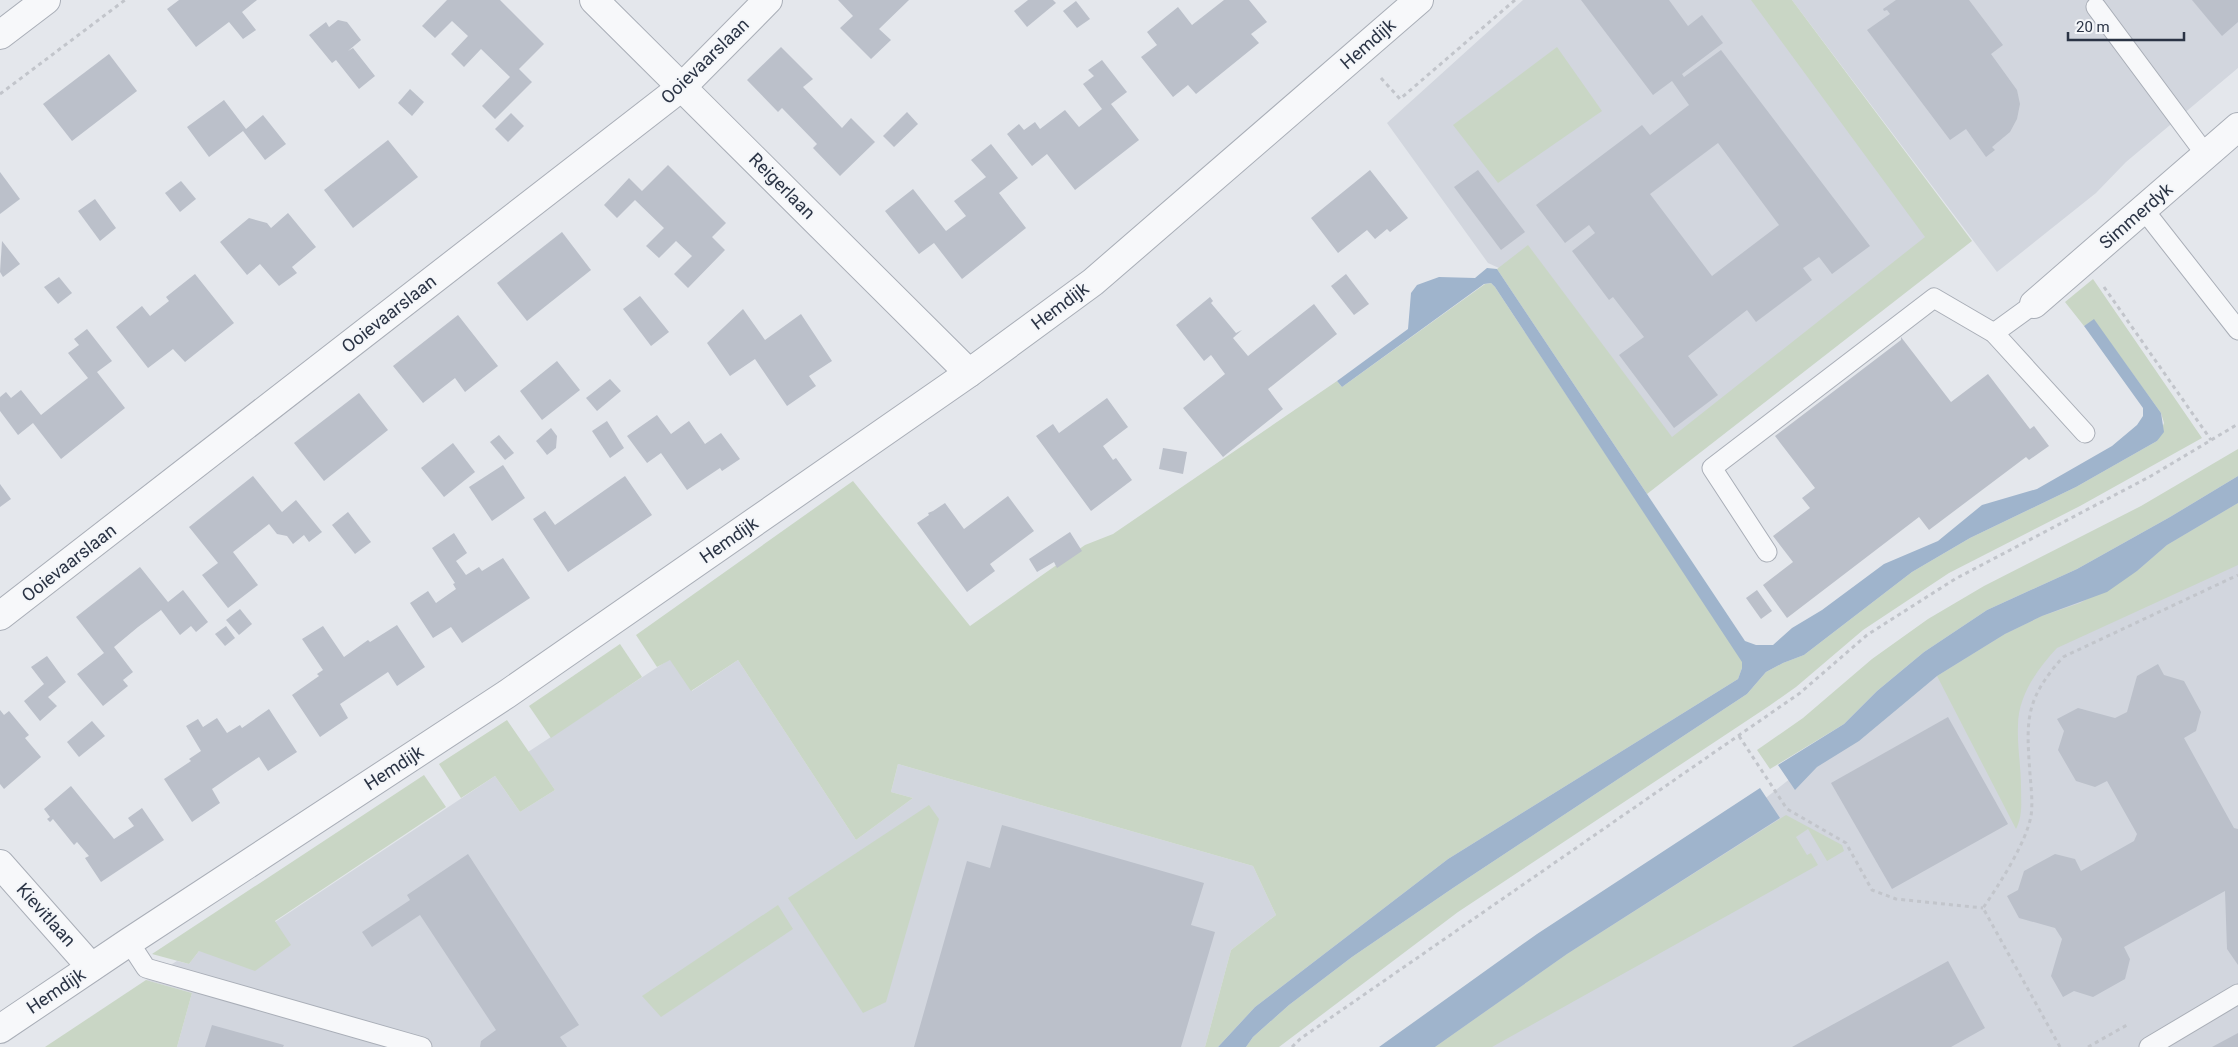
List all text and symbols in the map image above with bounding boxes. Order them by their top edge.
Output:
scale bar [2068,10,2184,42]
street label: Hemdijk [1336,13,1400,73]
street label: Ooievaarslaan [656,14,753,108]
text: 20 m [2076,18,2110,36]
street label: Reigerlaan [745,148,820,223]
street label: Simmerdyk [2095,178,2177,253]
street label: Ooievaarslaan [337,270,440,357]
street label: Hemdijk [1027,277,1093,334]
street label: Hemdijk [696,512,763,567]
street label: Ooievaarslaan [17,519,120,606]
street label: Hemdijk [360,740,428,794]
street label: Kievitlaan [12,879,80,951]
street label: Hemdijk [22,963,90,1018]

